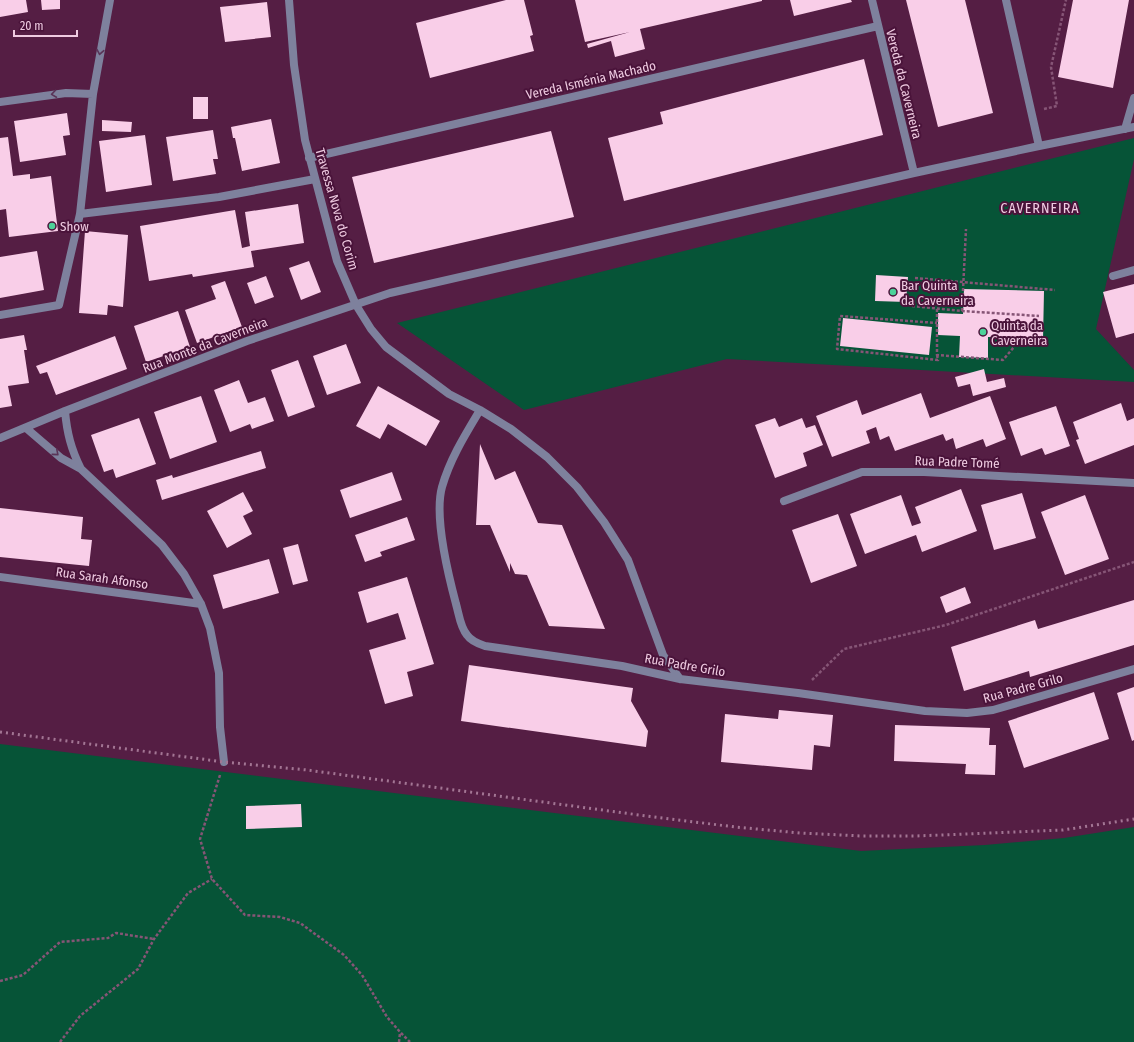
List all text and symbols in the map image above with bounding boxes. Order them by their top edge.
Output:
scale bar [14,12,77,38]
text: 20 m [20,19,44,33]
street label: Vereda da Caverneira [883,28,925,140]
one-way arrow [96,49,105,55]
street label: Vereda Isménia Machado [525,58,658,102]
one-way arrow [51,89,57,98]
street label: Travessa Nova do Corim [312,146,362,272]
district label: CAVERNEIRA [1000,200,1080,217]
place label: Show [60,219,89,234]
marker: Show [47,221,57,231]
place label: Bar Quinta da Caverneira [901,278,974,308]
marker: Bar Quinta da Caverneira [888,287,898,297]
street label: Rua Monte da Caverneira [140,314,270,376]
place label: Quinta da Caverneira [991,318,1047,348]
marker: Quinta da Caverneira [978,327,988,337]
one-way arrow [51,449,58,456]
street label: Rua Padre Tomé [914,453,1000,471]
street label: Rua Sarah Afonso [55,564,149,592]
street label: Rua Padre Grilo [643,651,727,680]
street label: Rua Padre Grilo [982,670,1065,706]

